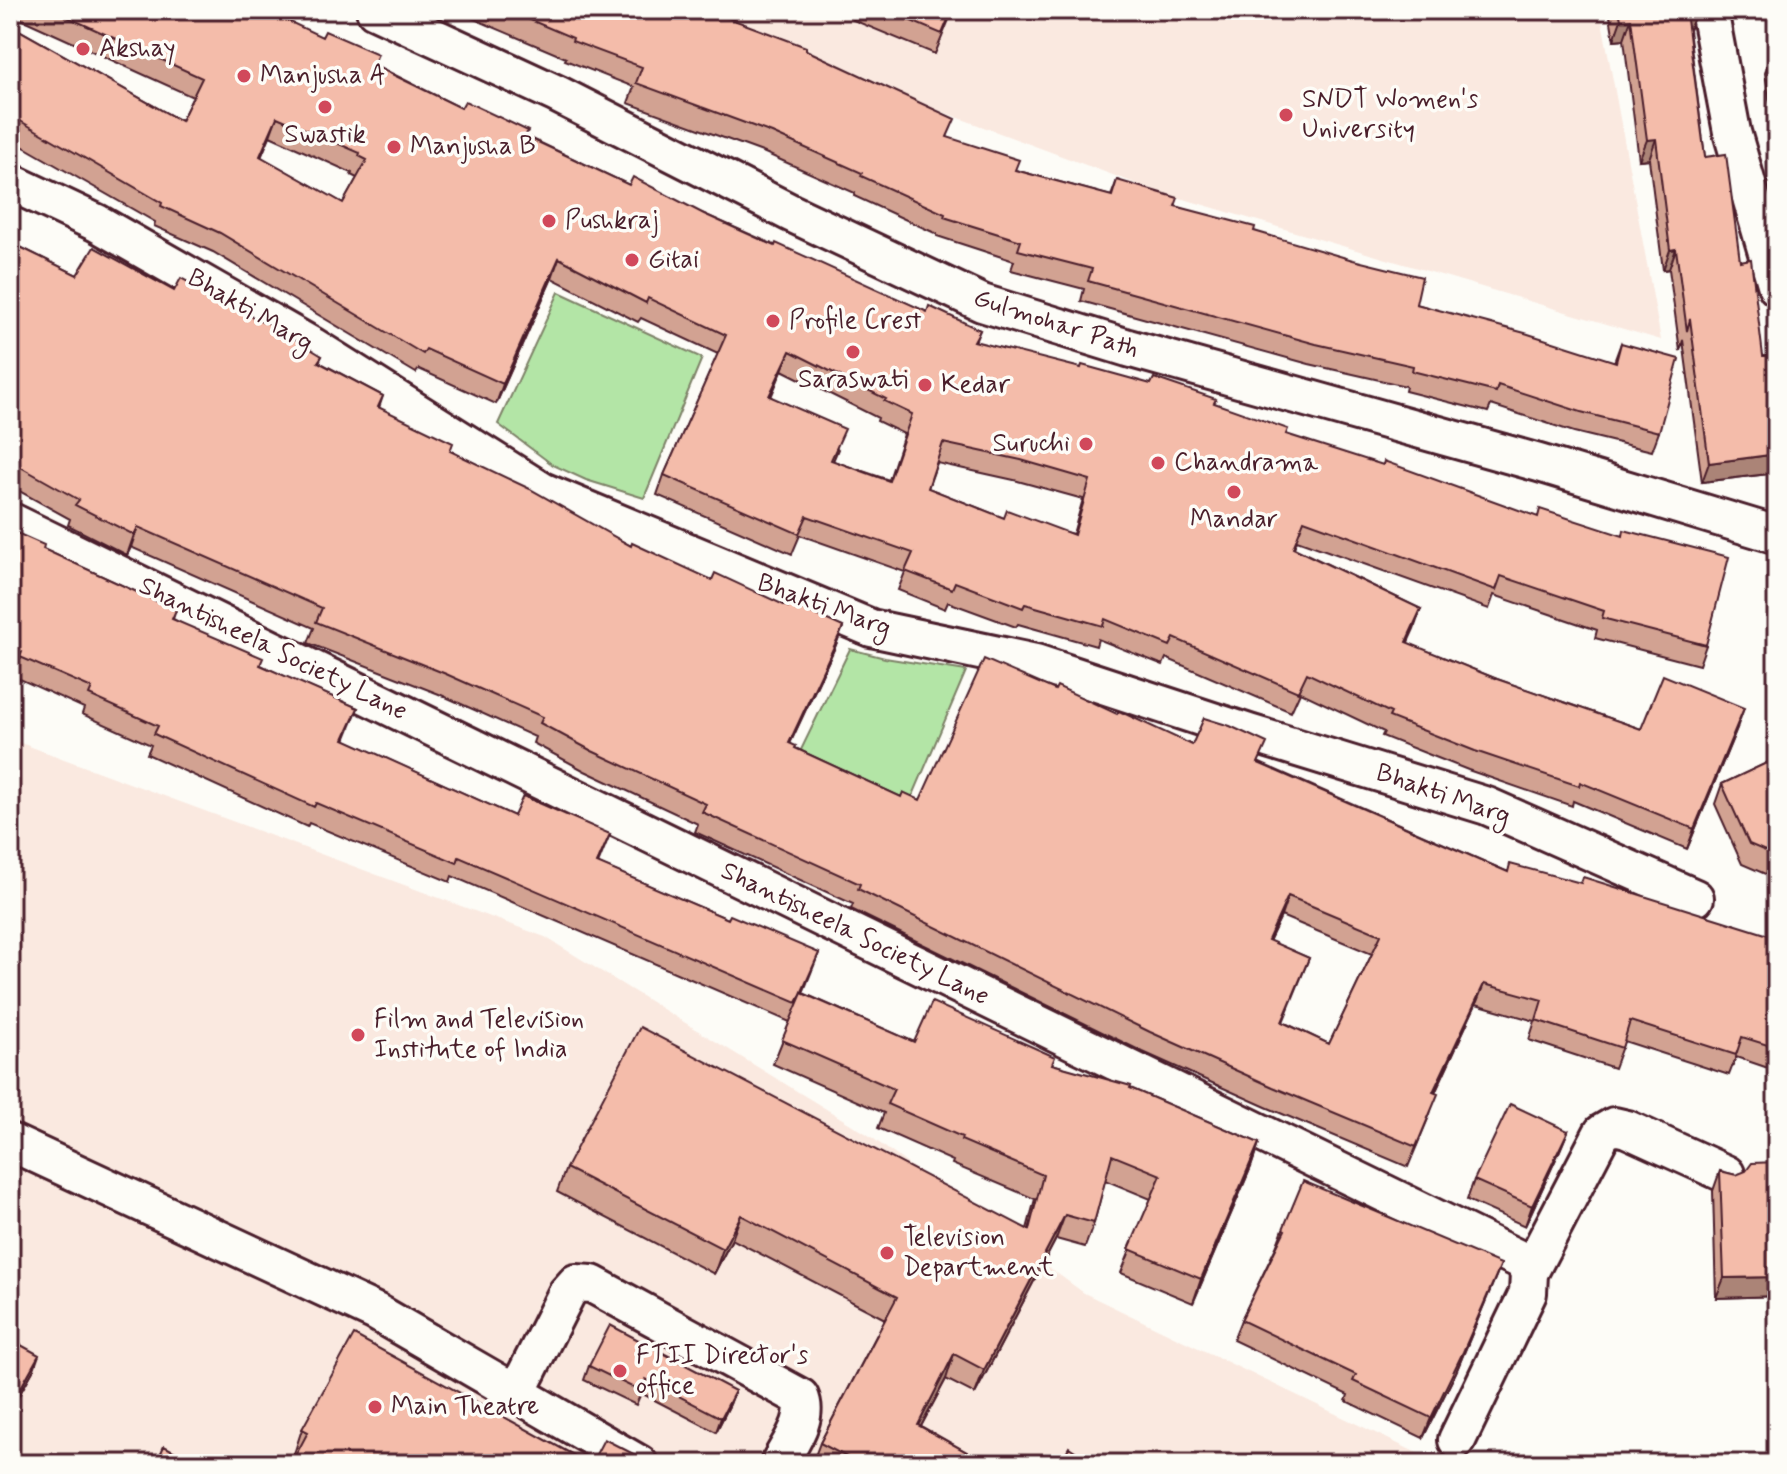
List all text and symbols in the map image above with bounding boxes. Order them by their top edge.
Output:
place label: Akshay [99,32,176,66]
marker: Akshay [74,40,92,58]
place label: Manjusha A [260,59,386,93]
marker: Manjusha A [235,67,253,85]
place label: SNDT Women's University [1302,83,1478,147]
marker: Swastik [316,98,334,116]
marker: SNDT Women's University [1277,106,1295,124]
place label: Swastik [284,118,366,152]
place label: Manjusha B [410,130,536,164]
marker: Manjusha B [385,138,403,156]
place label: Pushkraj [565,204,659,238]
marker: Pushkraj [540,212,558,230]
place label: Gitai [648,243,699,277]
marker: Gitai [623,251,641,269]
street label: Bhakti Marg [180,261,319,362]
street label: Gulmohar Path [969,281,1143,367]
place label: Profile Crest [789,304,921,338]
marker: Profile Crest [764,312,782,330]
marker: Saraswati [844,343,862,361]
place label: Saraswati [798,363,908,397]
place label: Kedar [941,368,1011,402]
marker: Kedar [916,376,934,394]
place label: Suruchi [992,427,1070,461]
marker: Suruchi [1077,435,1095,453]
place label: Chandrama [1174,446,1319,480]
marker: Chandrama [1149,454,1167,472]
marker: Mandar [1225,483,1243,501]
place label: Mandar [1190,503,1278,537]
street label: Bhakti Marg [752,566,896,648]
street label: Shantisheela Society Lane [133,569,413,729]
street label: Bhakti Marg [1371,756,1515,836]
street label: Shantisheela Society Lane [715,854,995,1014]
place label: Film and Television Institute of India [374,1003,584,1067]
marker: Film and Television Institute of India [349,1026,367,1044]
place label: Television Department [903,1221,1054,1285]
marker: Television Department [878,1244,896,1262]
place label: FTII Director's office [636,1339,808,1403]
marker: FTII Director's office [611,1362,629,1380]
place label: Main Theatre [391,1390,539,1424]
marker: Main Theatre [366,1398,384,1416]

